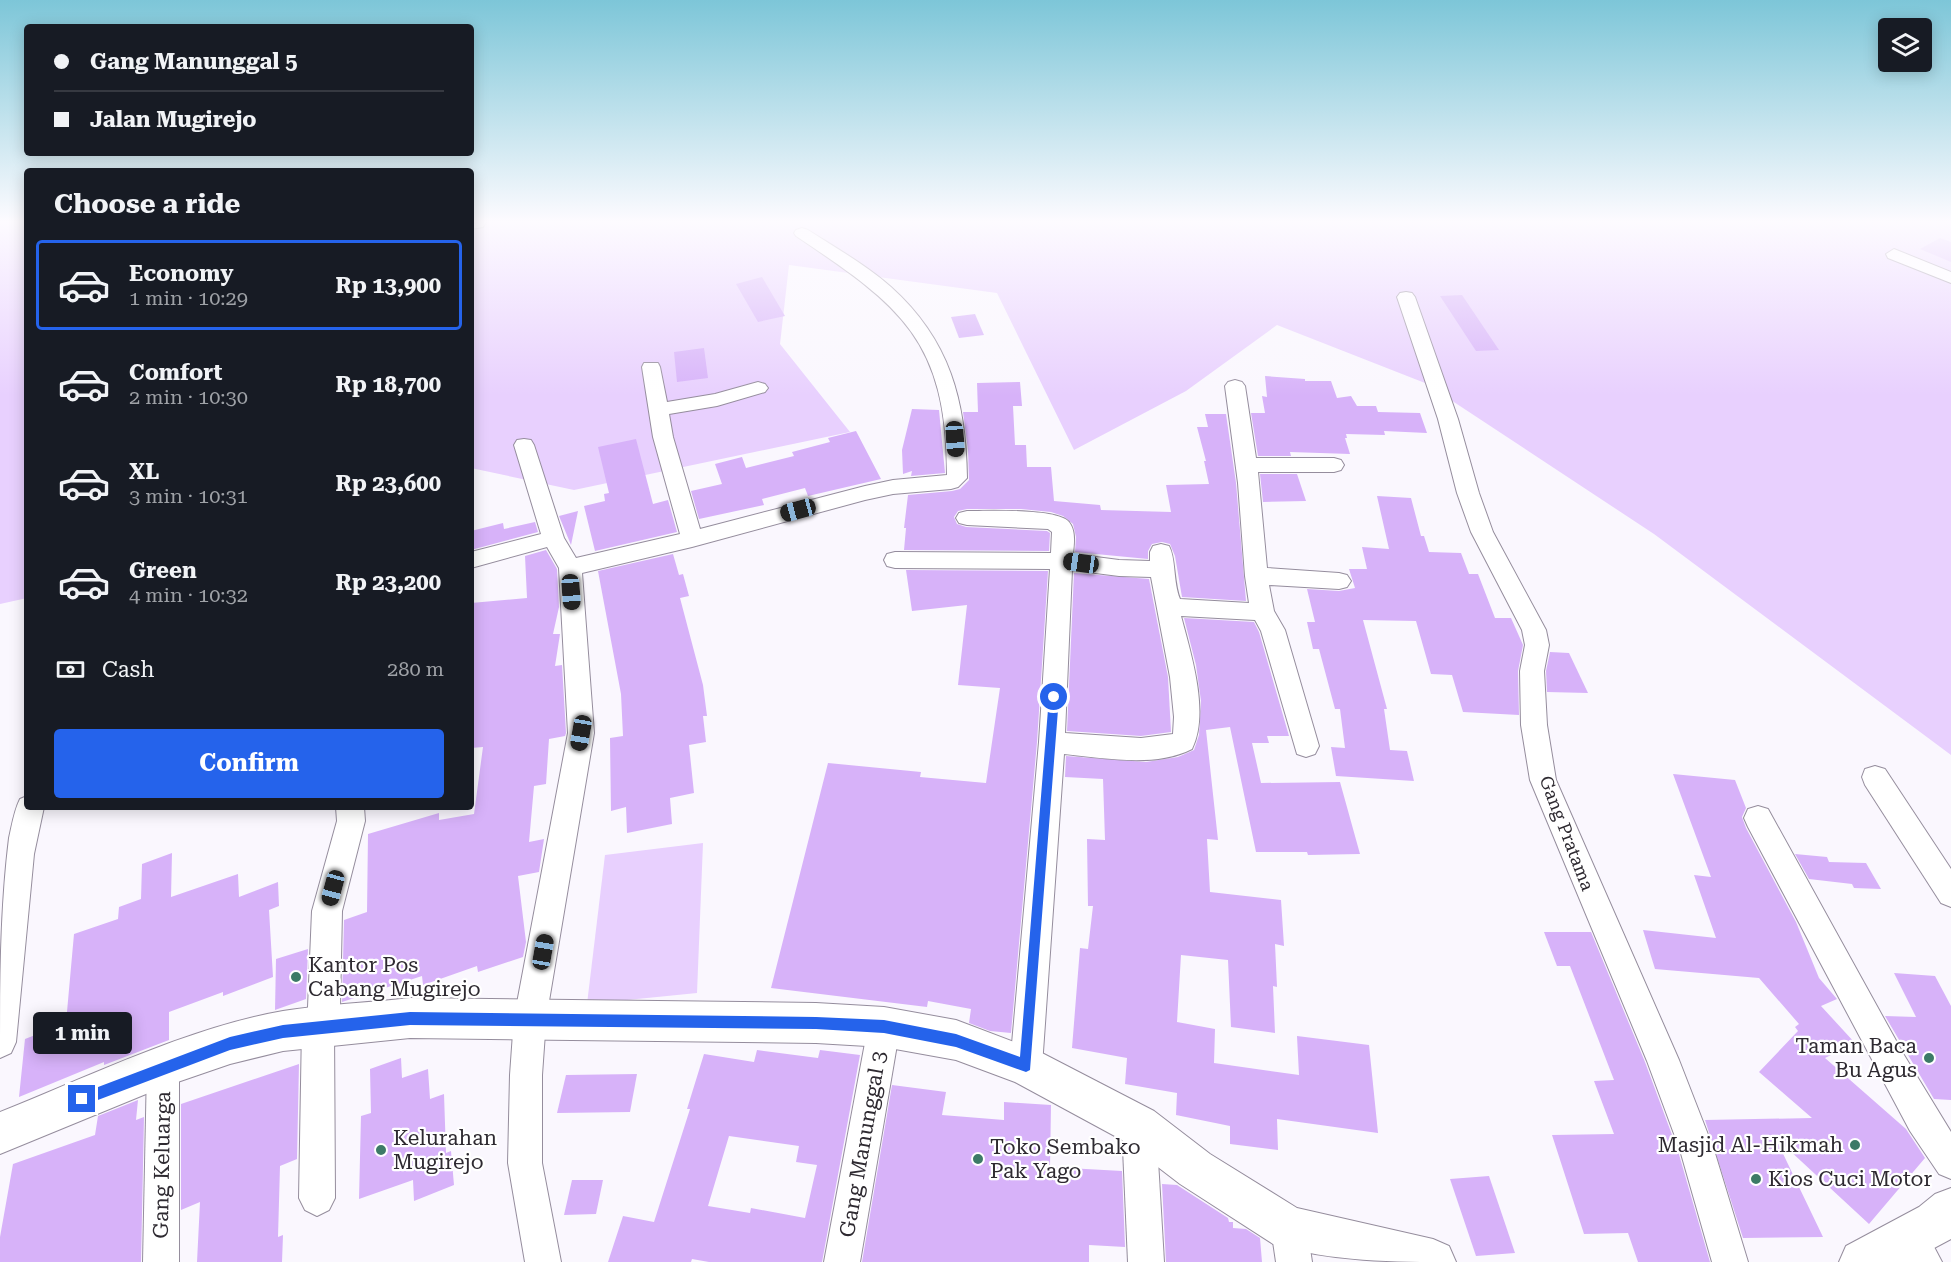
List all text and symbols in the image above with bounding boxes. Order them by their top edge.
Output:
map controls [1878,18,1932,72]
button: layers [1878,18,1932,72]
text: Gang Manunggal 5 [90,49,297,74]
text: Jalan Mugirejo [90,107,257,132]
text: Choose a ride [54,188,240,220]
icon: car [57,258,111,312]
text: Economy [129,261,233,286]
text: Rp 13,900 [336,273,441,298]
text: 1 min · 10:29 [129,286,248,310]
icon: car [57,357,111,411]
text: Comfort [129,360,222,385]
text: Rp 18,700 [336,372,441,397]
text: 2 min · 10:30 [129,385,248,409]
car [945,420,965,458]
icon: car [57,456,111,510]
text: XL [129,459,159,484]
text: Rp 23,600 [336,471,441,496]
text: 3 min · 10:31 [129,484,248,508]
car [778,497,818,523]
car [1062,552,1100,574]
icon: car [57,555,111,609]
text: Green [129,558,197,583]
text: Rp 23,200 [336,570,441,595]
car [561,573,581,611]
text: 4 min · 10:32 [129,583,248,607]
icon: cash [54,653,87,686]
text: Cash [102,657,154,682]
text: 280 m [387,657,444,681]
route start [1040,683,1067,710]
car [569,714,593,752]
button: Confirm [54,729,444,798]
street label: Gang Pratama [1535,773,1599,894]
car [320,868,346,908]
car [531,933,555,971]
place label: Kantor Pos Cabang Mugirejo [308,953,481,1001]
marker: Kantor Pos Cabang Mugirejo [289,970,303,984]
callout: 1 min [32,1012,132,1054]
text: 1 min [55,1021,110,1045]
place label: Taman Baca Bu Agus [1795,1034,1918,1082]
street label: Gang Manunggal 3 [835,1049,891,1239]
marker: Taman Baca Bu Agus [1922,1051,1936,1065]
route end [68,1085,95,1112]
street label: Gang Keluarga [149,1091,175,1239]
place label: Kelurahan Mugirejo [393,1126,498,1174]
place label: Masjid Al-Hikmah [1658,1133,1843,1157]
place label: Toko Sembako Pak Yago [990,1135,1141,1183]
marker: Masjid Al-Hikmah [1848,1138,1862,1152]
marker: Kelurahan Mugirejo [374,1143,388,1157]
marker: Toko Sembako Pak Yago [971,1152,985,1166]
place label: Kios Cuci Motor [1768,1167,1932,1191]
marker: Kios Cuci Motor [1749,1172,1763,1186]

